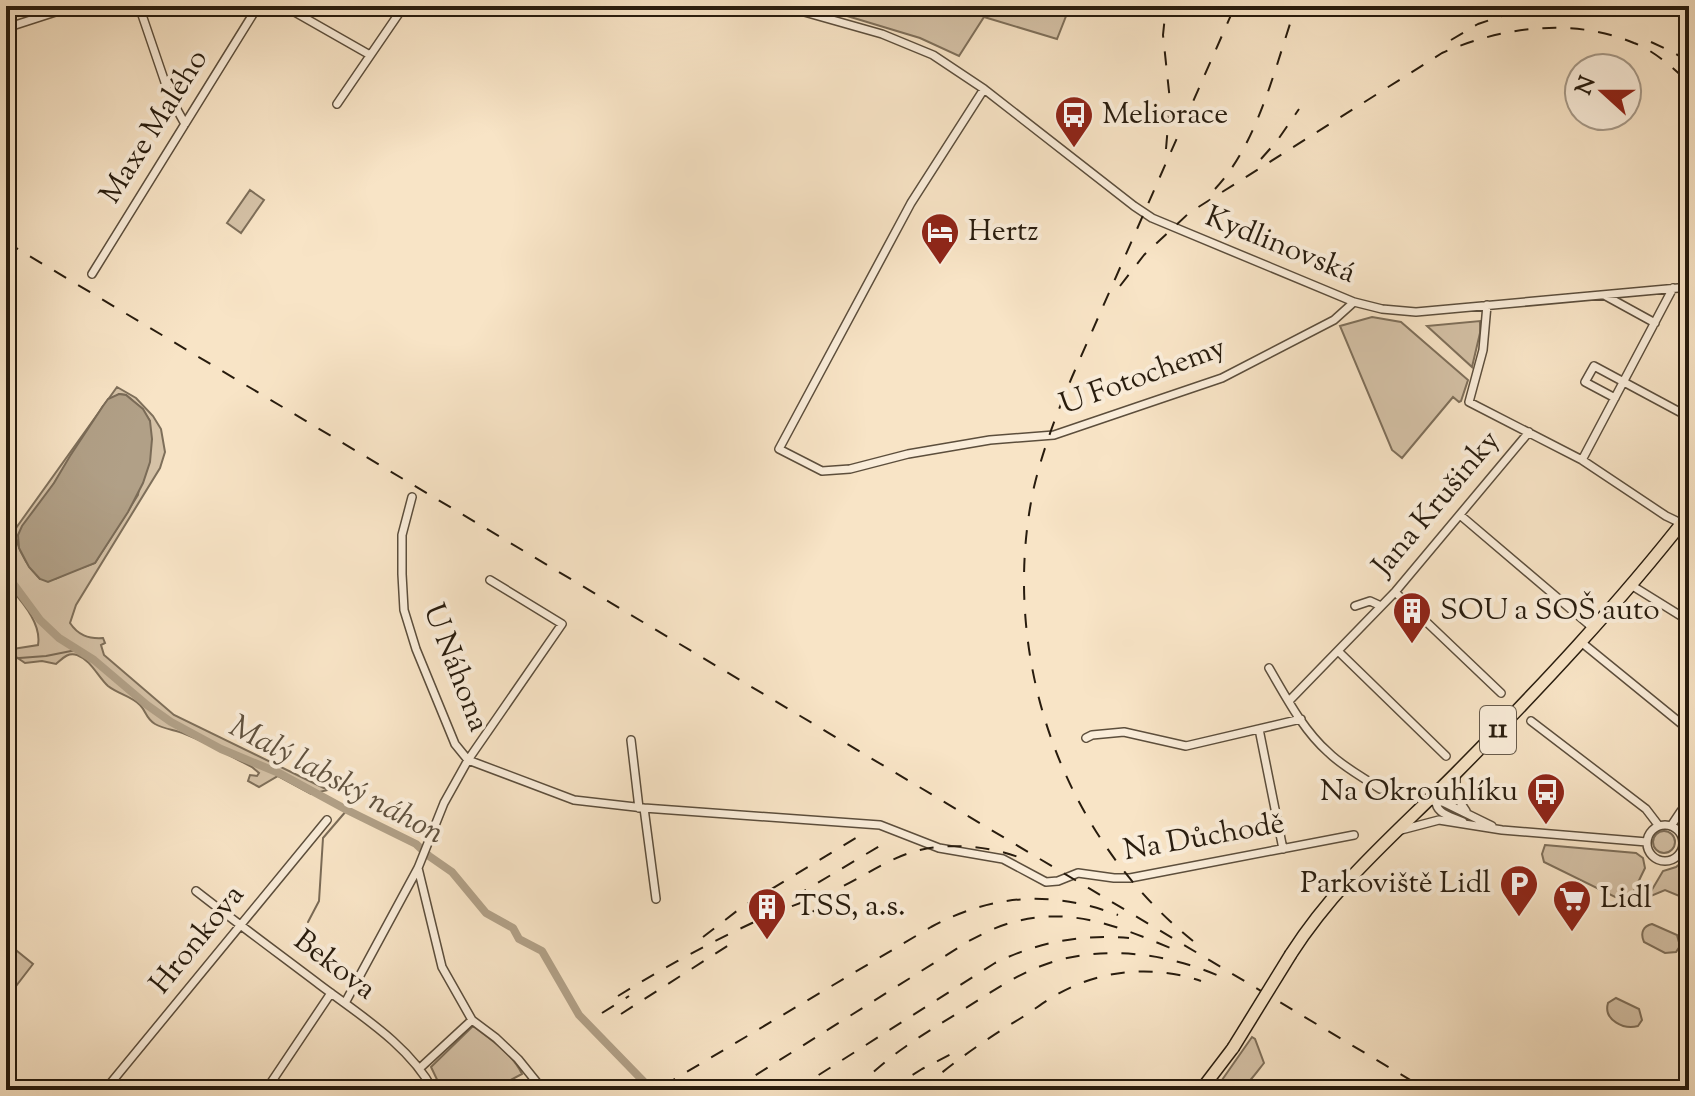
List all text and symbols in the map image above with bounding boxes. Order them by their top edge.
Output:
street label: Maxe Malého [90,41,220,213]
north arrow [1563,52,1643,132]
text: N [1569,72,1605,100]
bus stop icon: Meliorace [1053,94,1095,149]
place label: Meliorace [1102,94,1228,137]
street label: Kydlinovská [1198,196,1362,296]
hotel icon: Hertz [919,211,961,266]
place label: Hertz [968,211,1039,254]
street label: U Fotochemy [1054,327,1232,427]
street label: Jana Krušinky [1362,422,1511,588]
building icon: SOU a SOŠ auto [1391,590,1433,645]
place label: SOU a SOŠ auto [1440,590,1660,633]
street label: U Náhona [411,598,499,738]
water label: Malý labský náhon [220,705,452,857]
road number: 11 [1480,706,1516,754]
place label: Na Okrouhlíku [1320,771,1518,814]
bus stop icon: Na Okrouhlíku [1525,771,1567,826]
street label: Na Důchodě [1120,803,1288,873]
place label: Parkoviště Lidl [1300,863,1491,906]
parking icon: Parkoviště Lidl [1498,863,1540,918]
street label: Hronkova [140,876,256,1004]
supermarket icon: Lidl [1551,878,1593,933]
place label: Lidl [1600,878,1652,921]
building icon: TSS, a.s. [746,886,788,941]
place label: TSS, a.s. [795,886,906,929]
street label: Bekova [284,921,384,1011]

